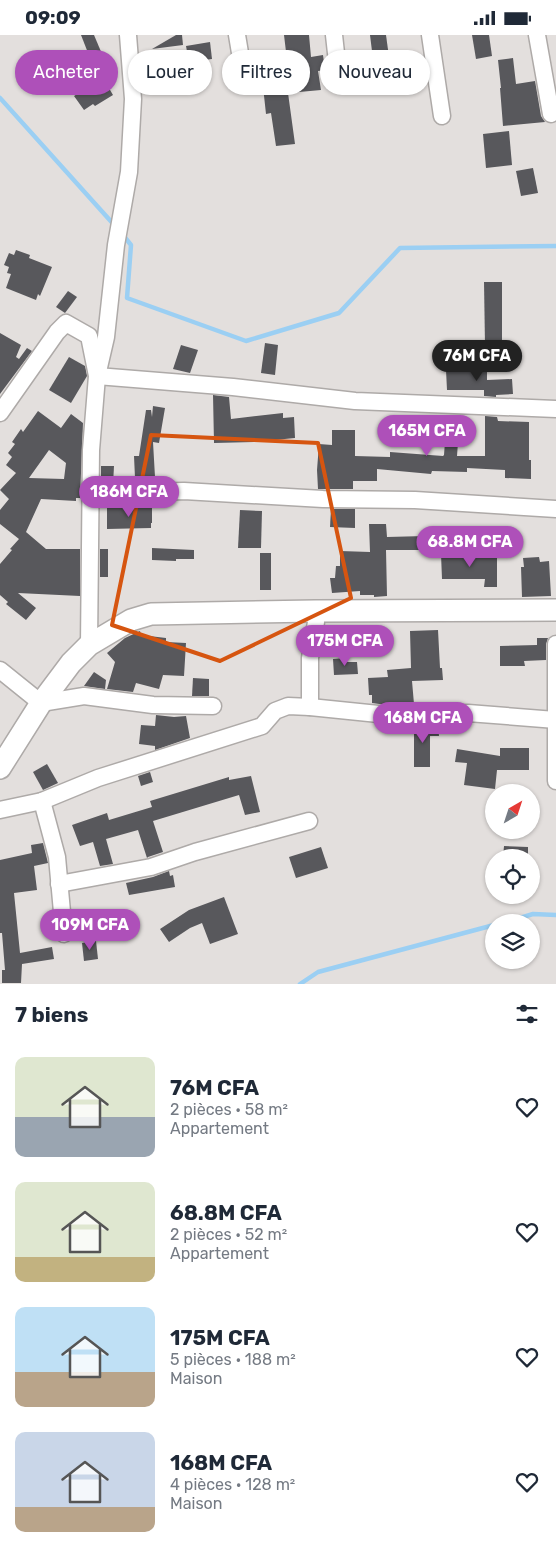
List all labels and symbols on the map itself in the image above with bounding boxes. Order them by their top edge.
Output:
pin: 76M CFA [431,339,523,382]
pin: 165M CFA [375,415,479,457]
pin: 186M CFA [77,475,181,518]
pin: 68.8M CFA [413,525,527,568]
pin: 175M CFA [293,625,397,667]
pin: 168M CFA [371,701,475,744]
north arrow [485,784,540,839]
pin: 109M CFA [38,909,142,951]

